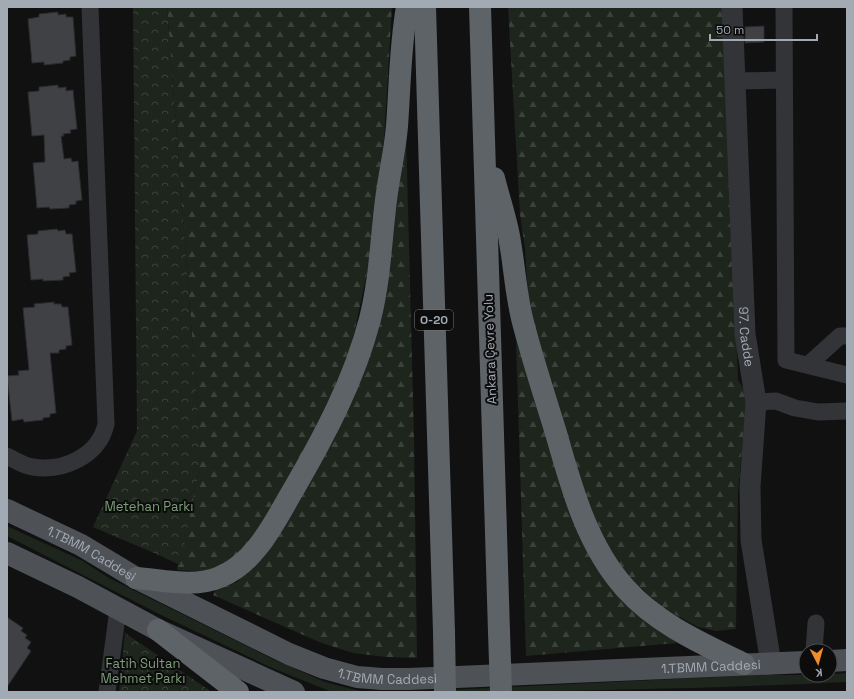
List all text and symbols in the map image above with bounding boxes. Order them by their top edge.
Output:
scale bar [710,16,817,42]
text: 50 m [716,22,744,38]
street label: Ankara Çevre Yolu [480,294,500,404]
street label: 97. Cadde [735,306,759,368]
road number: O-20 [415,310,453,330]
park label: Metehan Parkı [104,498,194,515]
street label: 1.TBMM Caddesi [44,522,139,585]
north arrow [798,643,838,683]
park label: Fatih Sultan Mehmet Parkı [100,655,186,687]
street label: 1.TBMM Caddesi [661,655,761,677]
street label: 1.TBMM Caddesi [336,664,437,688]
text: K [815,666,823,680]

